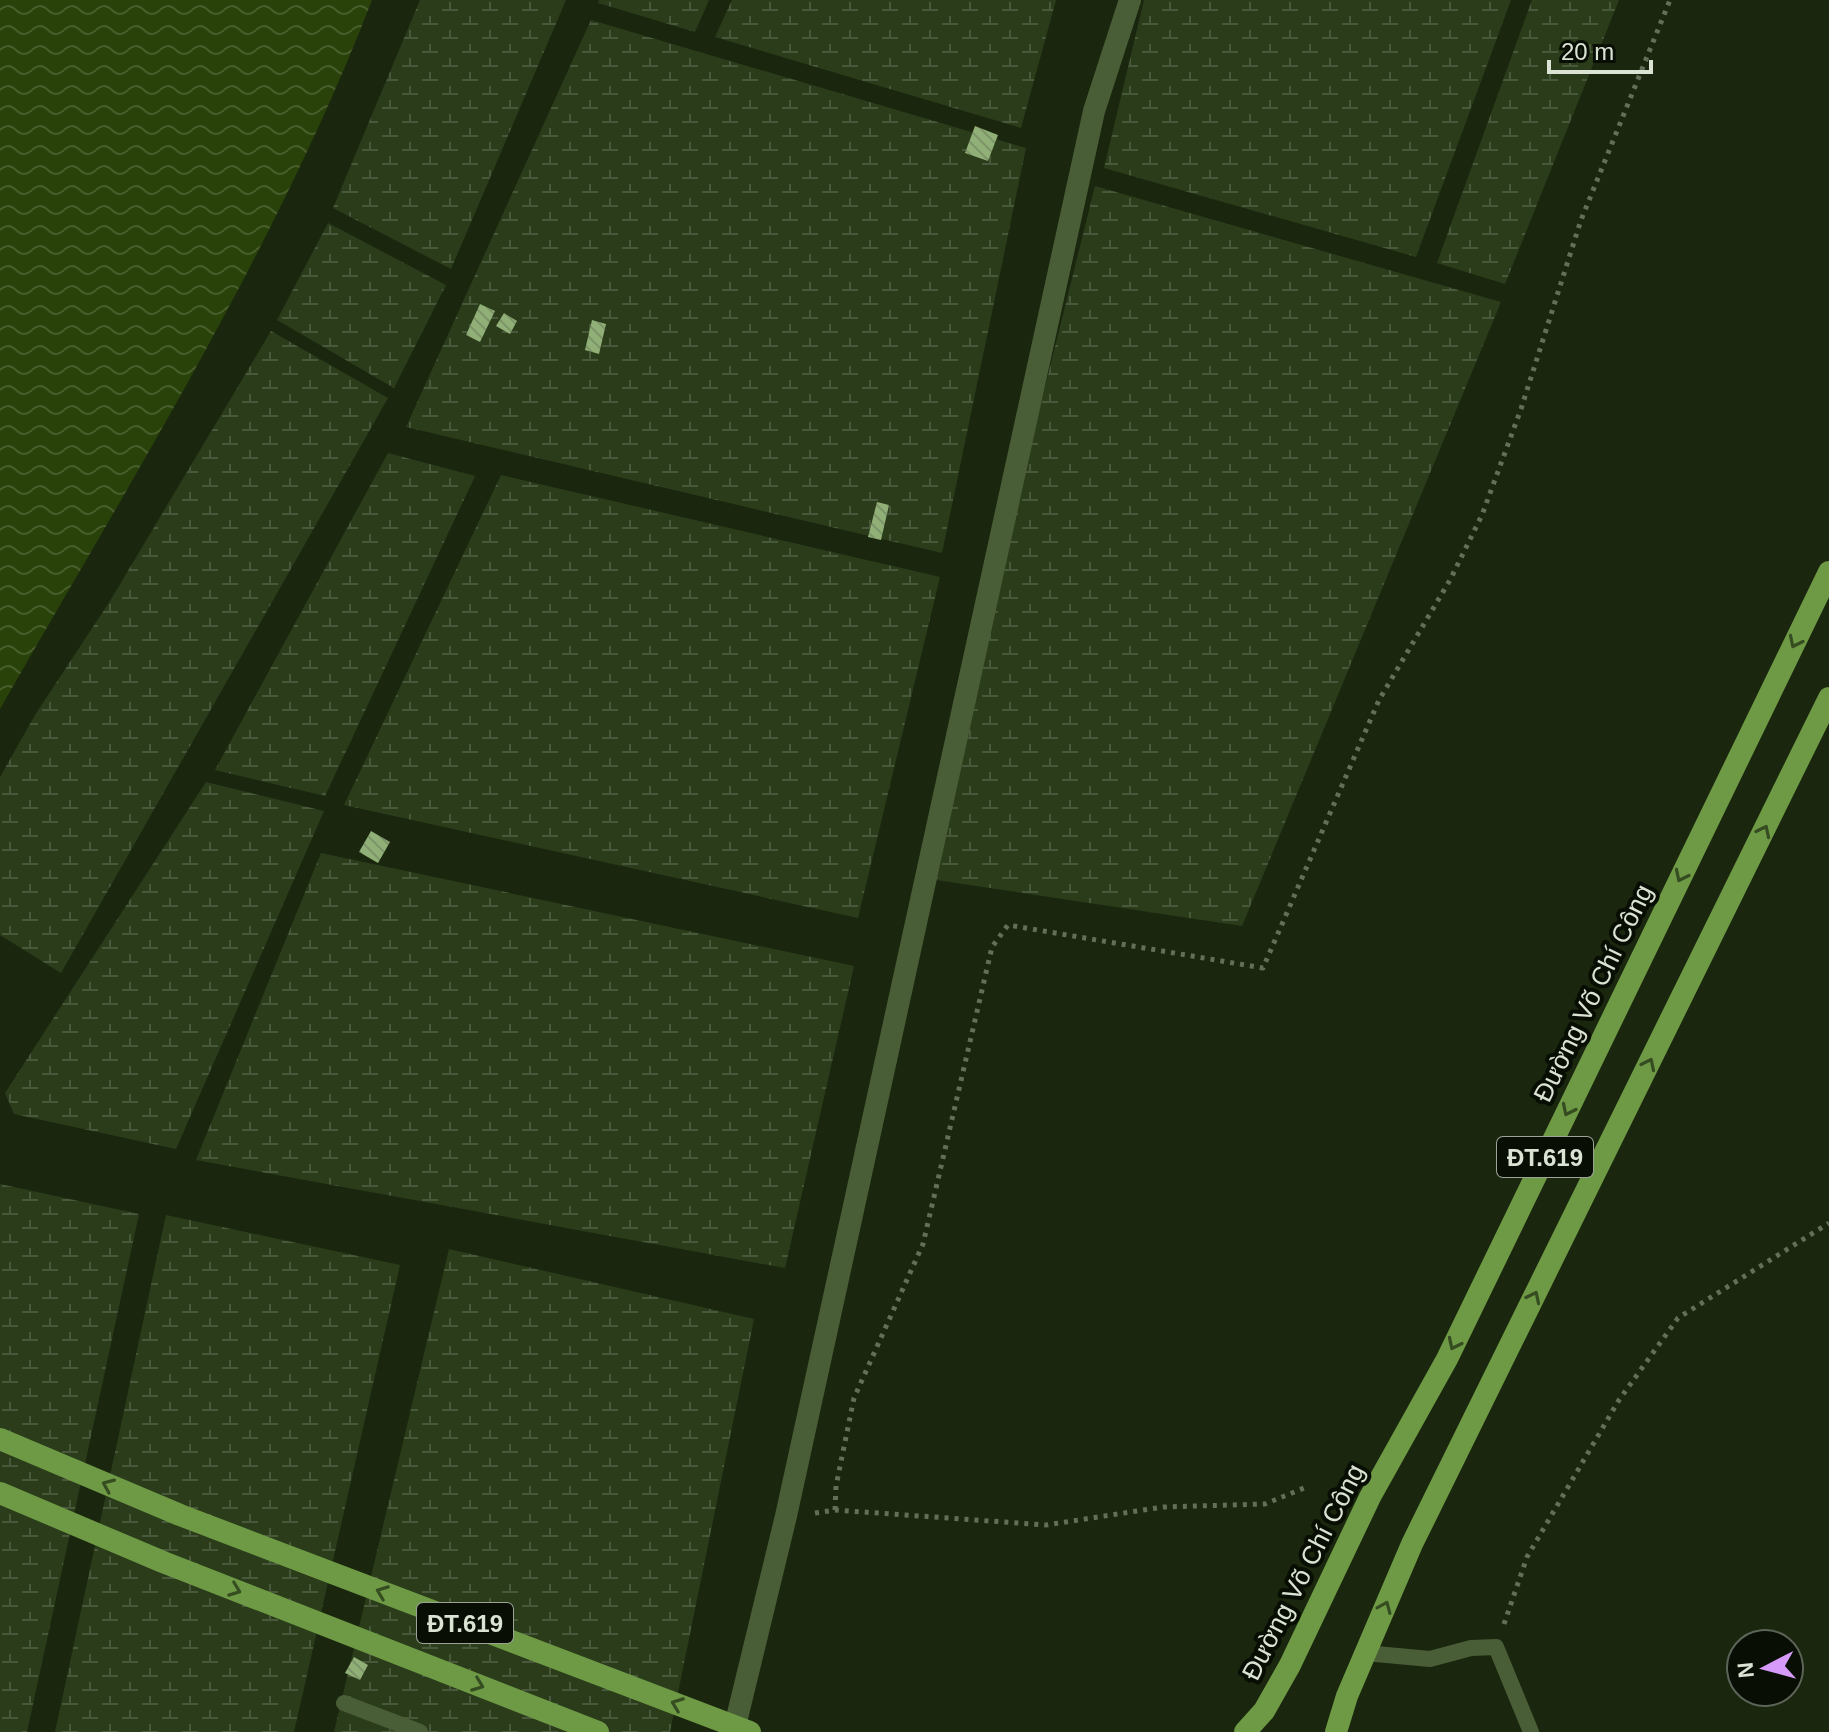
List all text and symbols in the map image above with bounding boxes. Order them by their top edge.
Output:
scale bar [1549,24,1651,74]
text: 20 m [1561,38,1614,65]
one-way arrow [1789,634,1805,649]
one-way arrow [1754,824,1769,839]
one-way arrow [1675,868,1691,883]
street label: Đường Võ Chí Công [1527,879,1659,1107]
one-way arrow [1639,1058,1655,1072]
one-way arrow [1562,1102,1577,1117]
road number: ĐT.619 [1497,1137,1593,1177]
one-way arrow [1524,1291,1540,1306]
one-way arrow [1448,1336,1464,1351]
street label: Đường Võ Chí Công [1236,1459,1370,1685]
one-way arrow [102,1478,116,1494]
one-way arrow [227,1580,241,1597]
one-way arrow [376,1585,390,1602]
one-way arrow [1375,1601,1391,1615]
road number: ĐT.619 [417,1603,513,1643]
north arrow [1725,1628,1805,1708]
text: N [1732,1661,1759,1679]
one-way arrow [470,1675,484,1692]
one-way arrow [671,1697,685,1714]

